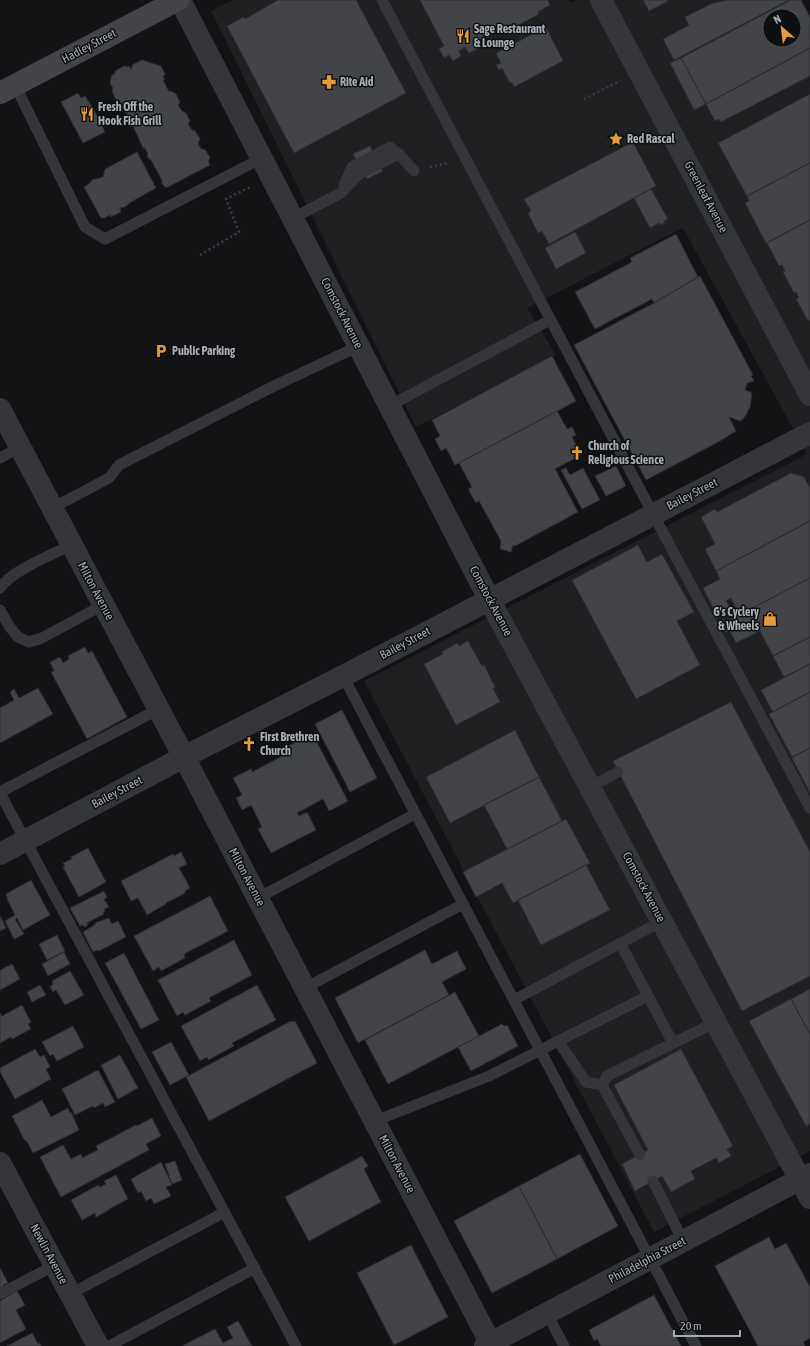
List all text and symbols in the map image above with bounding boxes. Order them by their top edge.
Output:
north arrow [762,8,802,48]
text: N [772,12,783,26]
place label: Sage Restaurant & Lounge [474,22,546,50]
street label: Hadley Street [59,26,119,66]
restaurant icon: Sage Restaurant & Lounge [455,28,471,44]
pharmacy icon: Rite Aid [321,74,337,90]
place label: Rite Aid [340,75,374,89]
place label: Fresh Off the Hook Fish Grill [98,100,162,128]
restaurant icon: Fresh Off the Hook Fish Grill [79,106,95,122]
place icon: Red Rascal [608,131,624,147]
place label: Red Rascal [627,132,676,146]
street label: Greenleaf Avenue [681,159,731,235]
street label: Comstock Avenue [318,275,366,351]
parking icon: Public Parking [153,343,169,359]
place label: Public Parking [172,344,236,358]
place label: Church of Religious Science [588,439,665,467]
church icon: Church of Religious Science [569,445,585,461]
street label: Bailey Street [664,475,720,513]
street label: Milton Avenue [75,560,117,622]
street label: Comstock Avenue [467,564,515,638]
place label: G's Cyclery & Wheels [713,605,760,633]
shop icon: G's Cyclery & Wheels [762,611,778,627]
street label: Bailey Street [377,624,433,662]
place label: First Brethren Church [260,730,319,758]
church icon: First Brethren Church [241,736,257,752]
street label: Bailey Street [89,773,145,811]
street label: Milton Avenue [226,846,268,908]
street label: Comstock Avenue [620,850,668,924]
street label: Milton Avenue [376,1133,418,1195]
street label: Newlin Avenue [27,1221,71,1287]
street label: Philadelphia Street [606,1234,688,1286]
scale bar [674,1312,740,1338]
text: 20 m [680,1319,702,1333]

